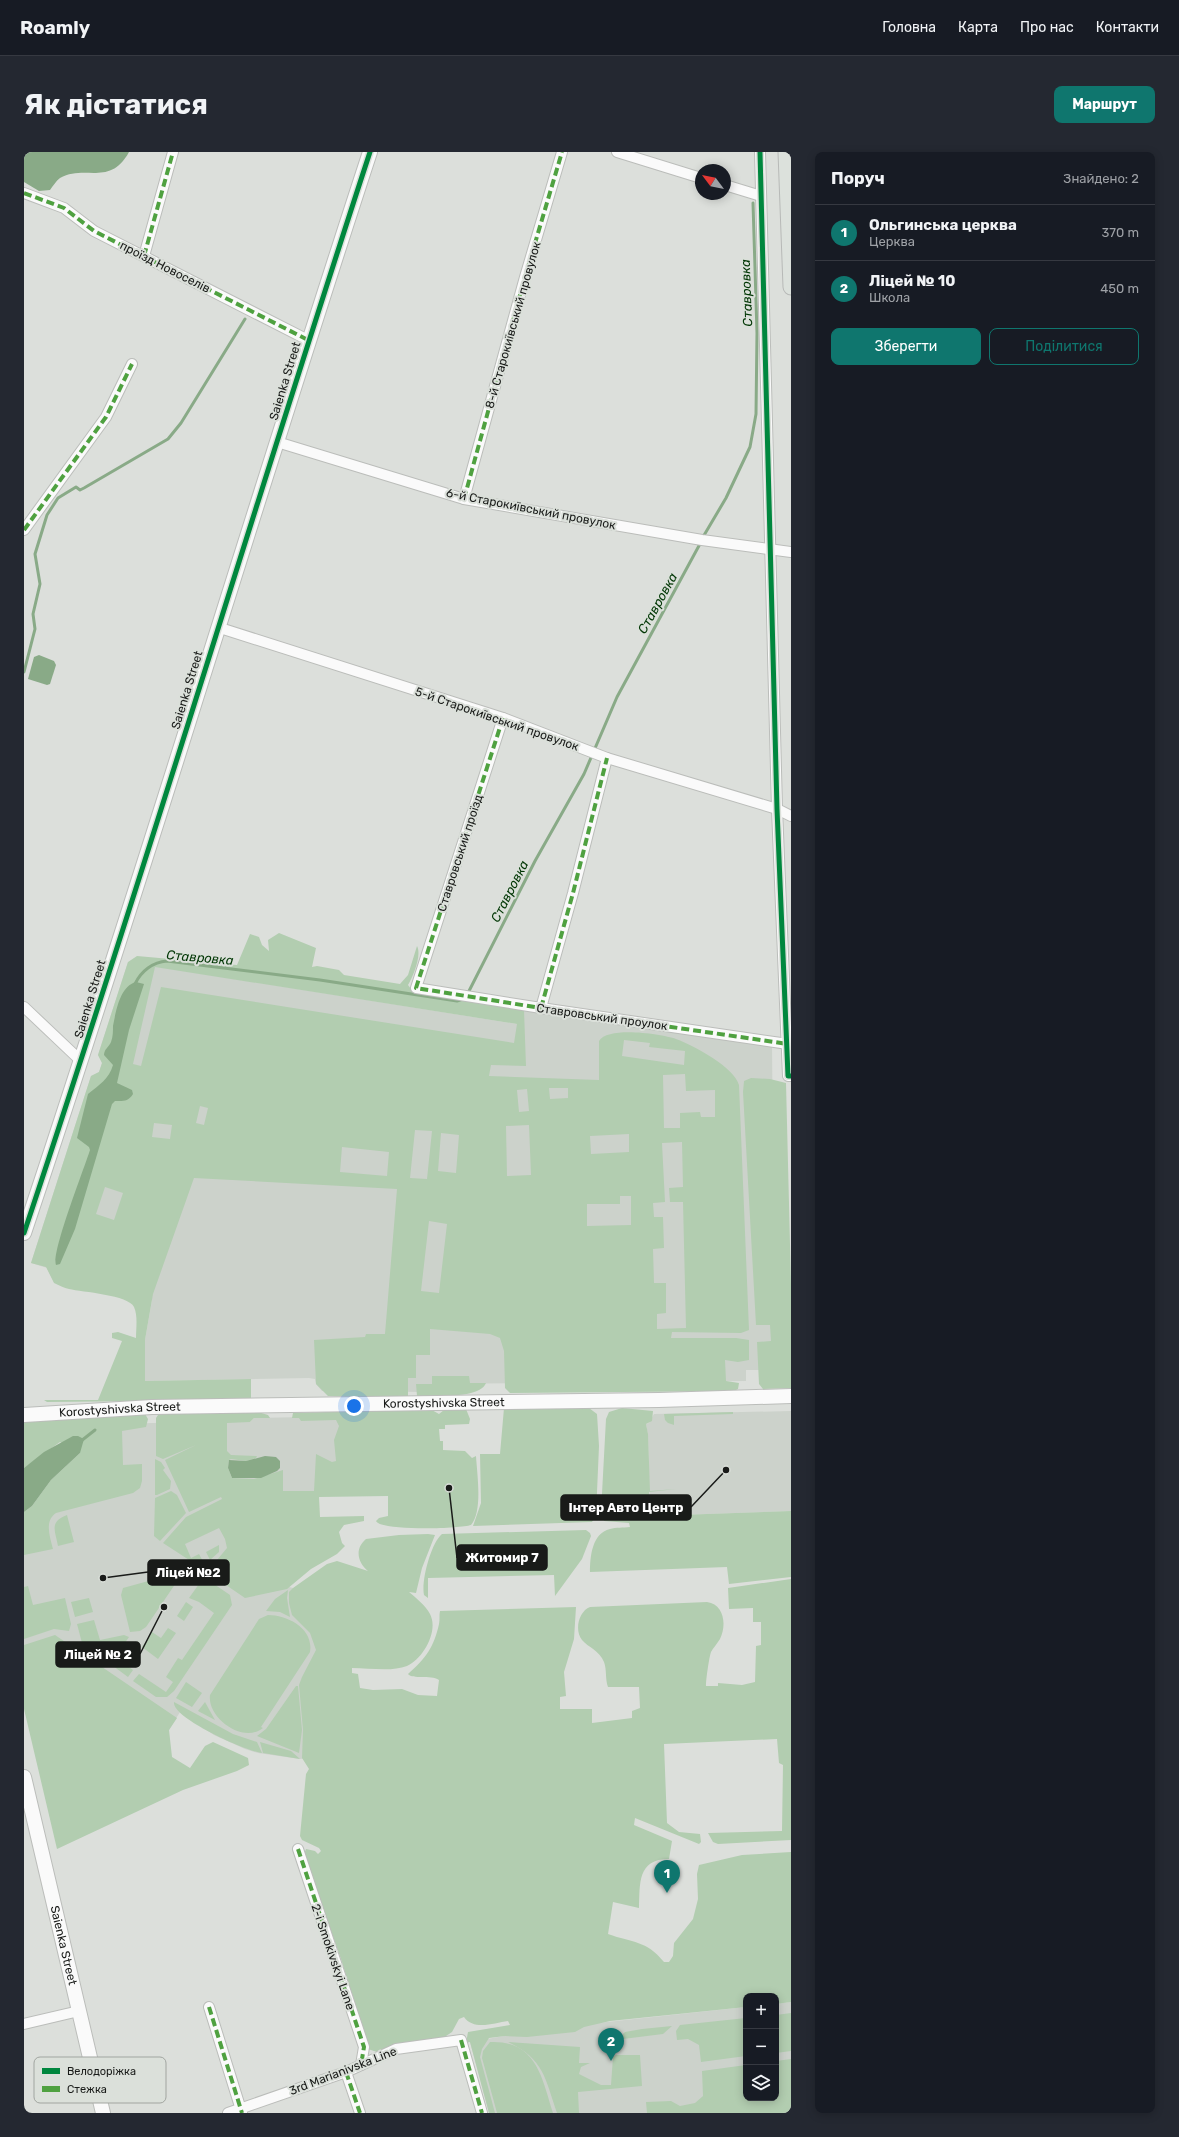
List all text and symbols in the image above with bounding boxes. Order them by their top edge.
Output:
text: Roamly [20,16,90,39]
text: Головна [882,19,936,36]
text: Карта [958,19,998,36]
text: Про нас [1020,19,1074,36]
text: Контакти [1096,19,1159,36]
button: Маршрут [1054,86,1155,123]
text: Як дістатися [24,88,208,121]
north arrow [695,164,731,200]
text: Поруч [831,168,885,188]
text: Знайдено: 2 [1063,171,1139,186]
text: Ольгинська церква [869,216,1017,234]
text: 1 [841,225,847,240]
text: 370 m [1102,225,1139,240]
text: Церква [869,234,915,249]
street label: проїзд Новоселів [118,238,213,296]
street label: 8-й Старокиївський провулок [482,239,544,410]
water label: Ставровка [738,259,755,327]
text: Ліцей № 10 [869,272,955,290]
text: 2 [840,281,848,296]
text: 450 m [1100,281,1139,296]
text: Школа [869,290,910,305]
button: Зберегти [831,328,981,365]
button: Поділитися [989,328,1139,365]
street label: Saienka Street [266,340,304,422]
street label: 6-й Старокиївський провулок [445,486,618,532]
water label: Ставровка [635,570,680,636]
street label: Saienka Street [168,649,206,731]
street label: 5-й Старокиївський провулок [413,684,581,754]
street label: Ставровський проїзд [434,793,486,913]
water label: Ставровка [488,858,532,925]
water label: Ставровка [166,947,234,968]
street label: Saienka Street [71,958,109,1040]
street label: Ставровський проулок [536,1001,669,1033]
street label: Korostyshivska Street [383,1395,505,1411]
your location [344,1396,364,1416]
street label: Korostyshivska Street [59,1400,181,1420]
callout: Інтер Авто Центр [561,1495,691,1520]
text: Інтер Авто Центр [569,1500,683,1515]
callout: Житомир 7 [457,1545,547,1570]
text: Житомир 7 [465,1550,539,1565]
callout: Ліцей №2 [148,1560,229,1585]
text: Ліцей №2 [155,1565,221,1580]
callout: Ліцей № 2 [56,1642,140,1667]
text: Ліцей № 2 [64,1647,132,1662]
pin: 1 [654,1860,680,1893]
street label: 2-i Smokivskyi Lane [308,1902,358,2012]
street label: Saienka Street [47,1904,80,1987]
map controls [743,1993,779,2101]
button: + [743,1993,779,2029]
pin: 2 [598,2028,624,2061]
button: − [743,2029,779,2065]
street label: 3rd Marianivska Line [287,2044,399,2098]
legend [34,2057,166,2103]
text: Велодоріжка [67,2065,136,2078]
button: layers [743,2065,779,2101]
text: Стежка [67,2083,107,2096]

